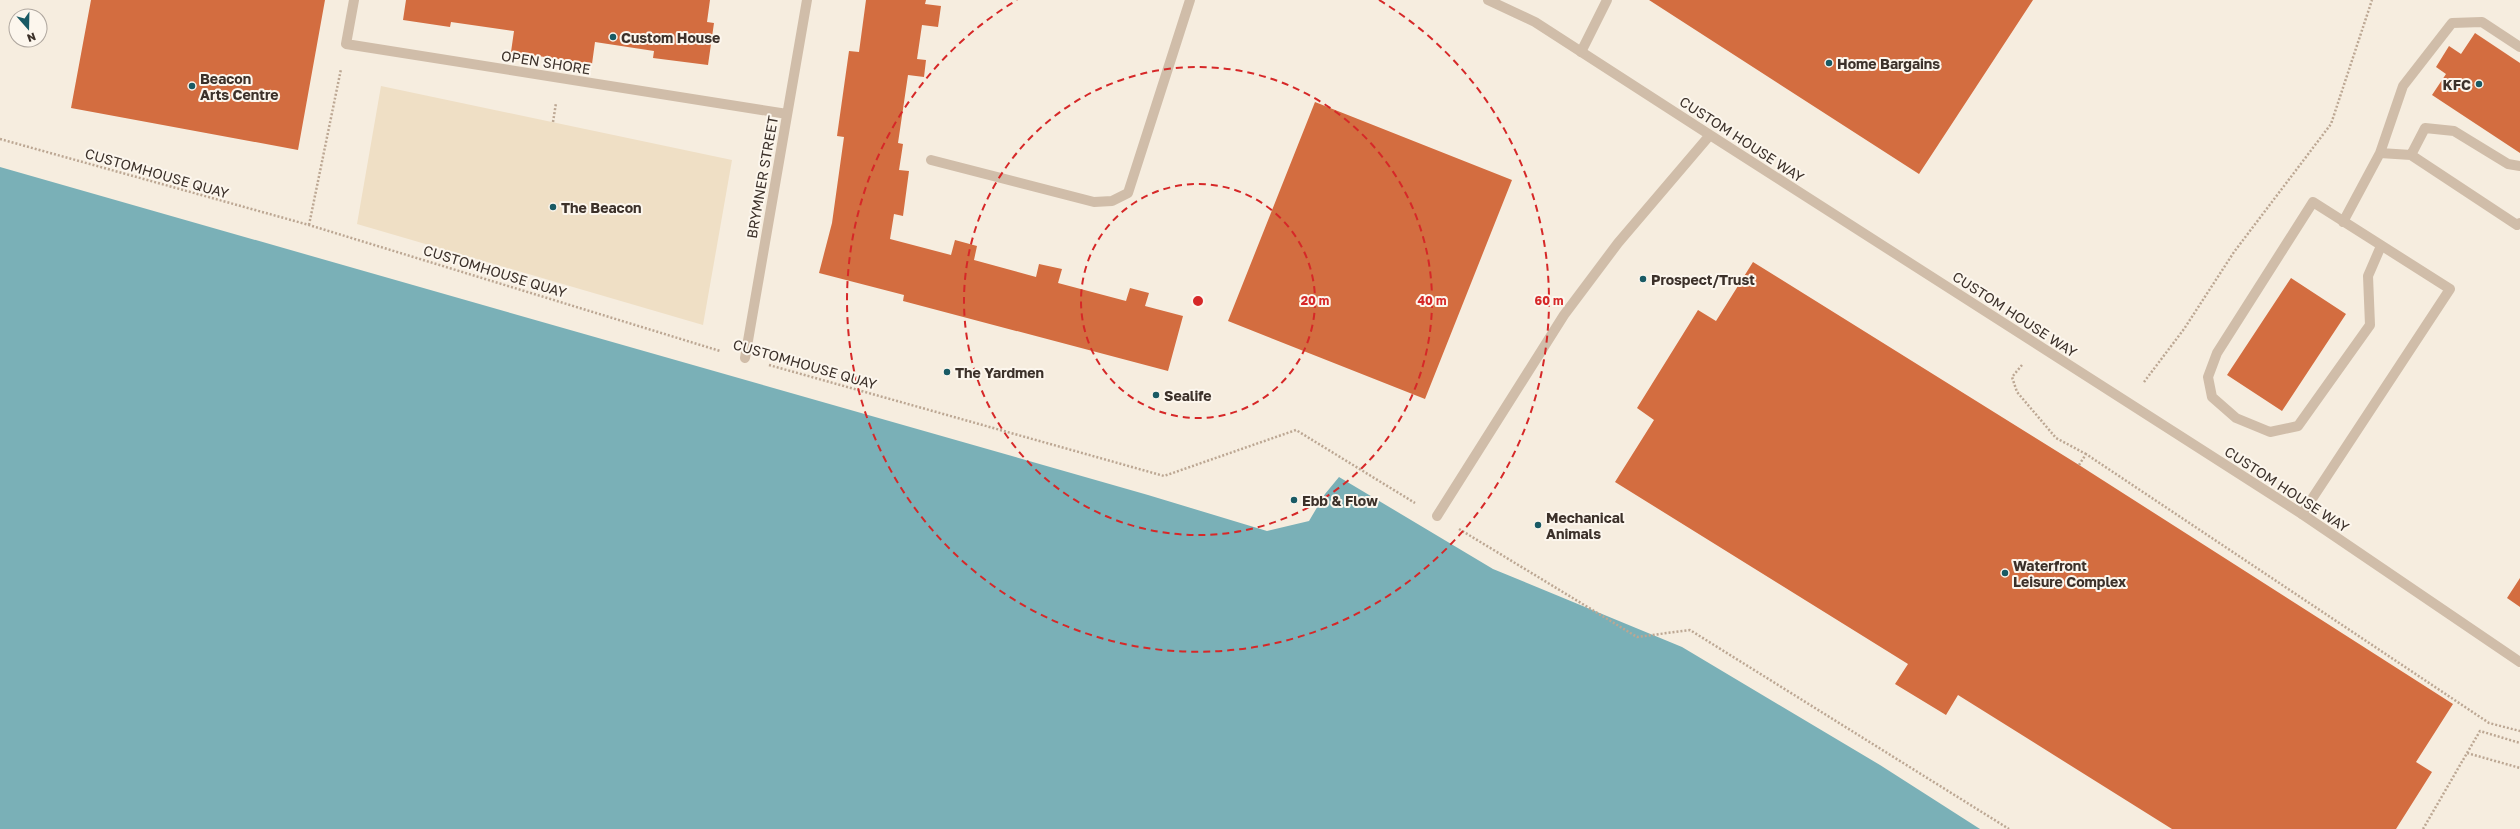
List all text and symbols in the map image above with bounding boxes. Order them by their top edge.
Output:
north arrow [8,8,48,48]
place label: Custom House [621,29,720,46]
text: N [25,30,38,45]
marker: Custom House [608,32,618,42]
street label: OPEN SHORE [500,47,592,77]
place label: Home Bargains [1837,55,1940,72]
marker: Home Bargains [1824,58,1834,68]
place label: Beacon Arts Centre [200,70,278,103]
place label: KFC [2443,76,2471,93]
marker: KFC [2474,79,2484,89]
marker: Beacon Arts Centre [187,81,197,91]
street label: CUSTOM HOUSE WAY [1677,92,1807,186]
street label: BRYMNER STREET [743,114,781,240]
street label: CUSTOMHOUSE QUAY [83,144,231,202]
place label: The Beacon [561,199,642,216]
marker: The Beacon [548,202,558,212]
street label: CUSTOMHOUSE QUAY [421,241,569,301]
street label: CUSTOM HOUSE WAY [1950,267,2080,361]
place label: Prospect/Trust [1651,271,1755,288]
marker: Prospect/Trust [1638,274,1648,284]
text: 20 m [1301,293,1329,308]
text: 40 m [1418,293,1446,308]
text: 60 m [1535,293,1563,308]
centre of rings [1191,294,1205,308]
street label: CUSTOMHOUSE QUAY [731,335,879,393]
place label: The Yardmen [955,364,1044,381]
marker: The Yardmen [942,367,952,377]
place label: Sealife [1164,387,1212,404]
marker: Sealife [1151,390,1161,400]
street label: CUSTOM HOUSE WAY [2222,442,2352,536]
place label: Ebb & Flow [1302,492,1378,509]
marker: Ebb & Flow [1289,495,1299,505]
place label: Mechanical Animals [1546,509,1625,542]
marker: Mechanical Animals [1533,520,1543,530]
place label: Waterfront Leisure Complex [2013,557,2126,590]
marker: Waterfront Leisure Complex [2000,568,2010,578]

